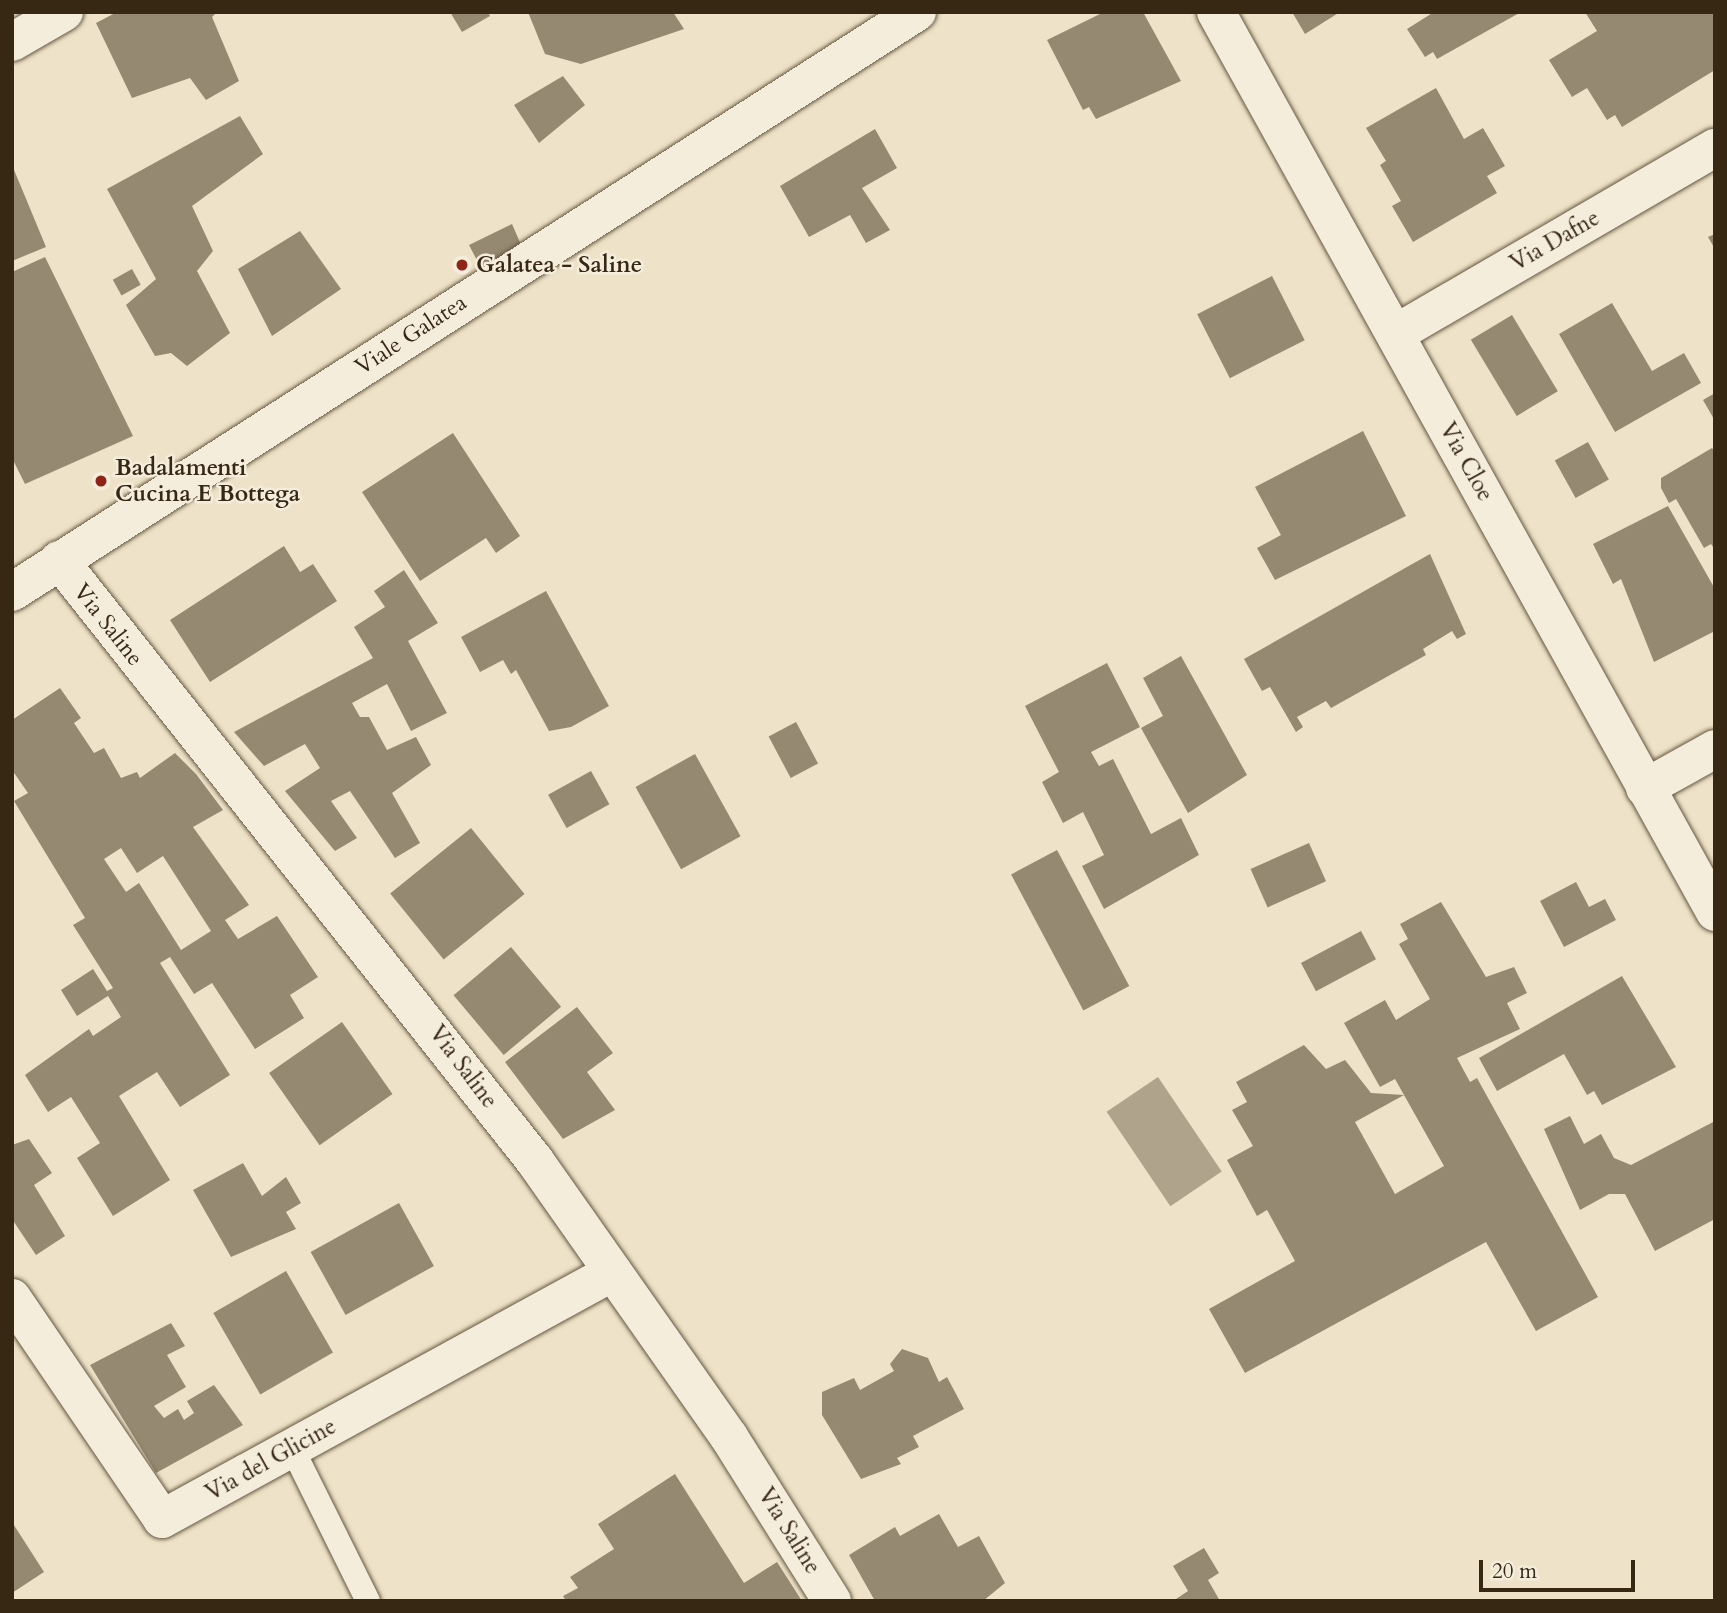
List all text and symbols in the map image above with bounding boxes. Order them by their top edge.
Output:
street label: Via Dafne [1505,204,1605,278]
place label: Galatea - Saline [476,251,642,279]
marker: Galatea - Saline [454,257,470,273]
street label: Viale Galatea [350,289,472,381]
street label: Via Cloe [1433,418,1499,506]
place label: Badalamenti Cucina E Bottega [115,454,300,508]
marker: Badalamenti Cucina E Bottega [93,473,109,489]
street label: Via Saline [67,578,149,672]
street label: Via Saline [423,1020,503,1114]
street label: Via del Glicine [201,1413,341,1507]
street label: Via Saline [752,1483,826,1579]
scale bar [1482,1546,1638,1590]
text: 20 m [1492,1557,1537,1586]

